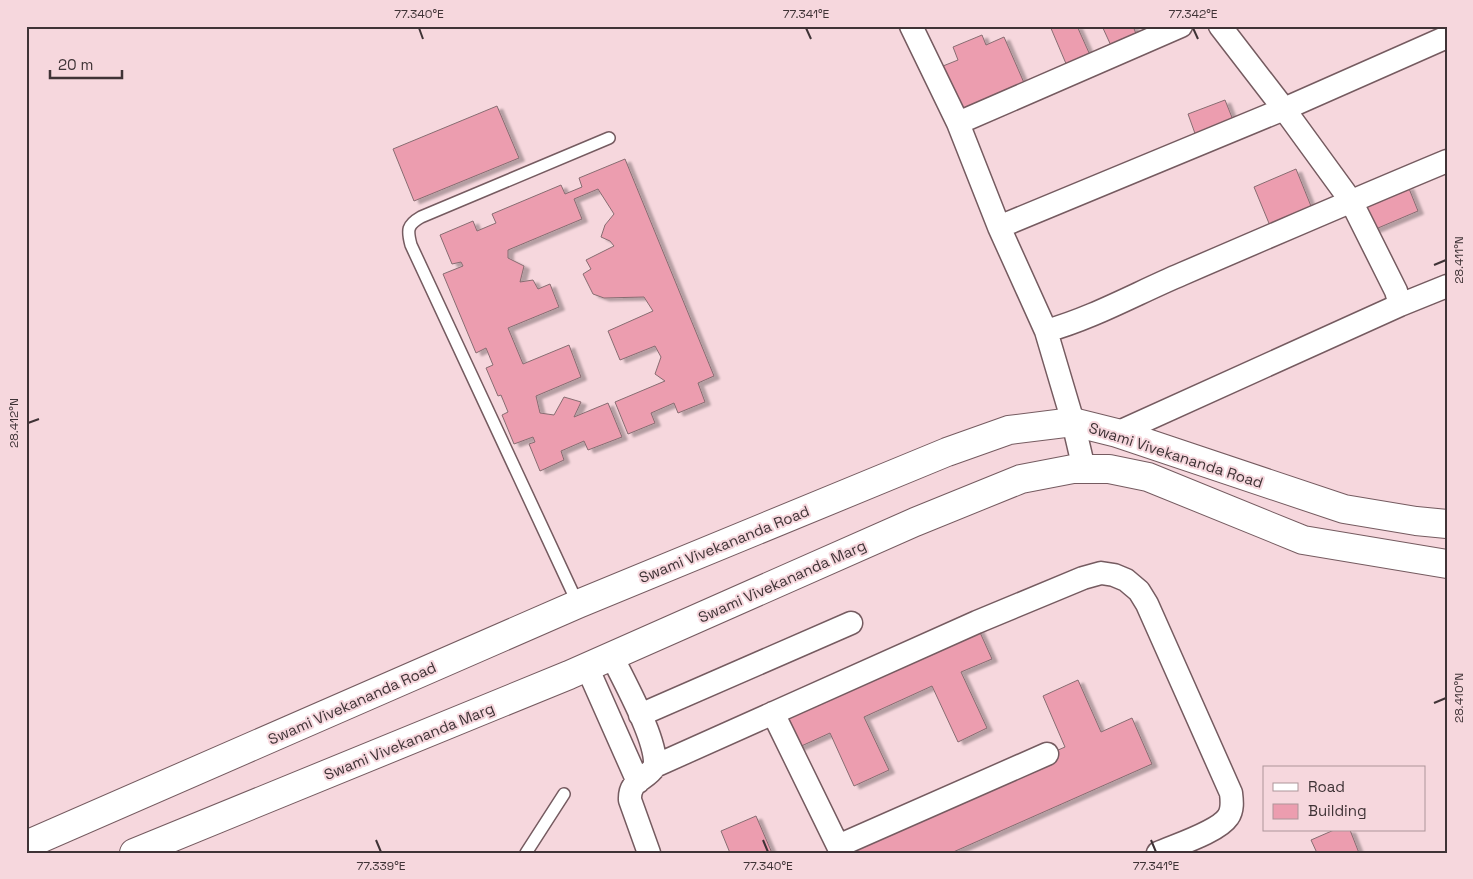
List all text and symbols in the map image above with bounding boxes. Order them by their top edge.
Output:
text: 77.340°E [394,6,444,22]
text: 77.341°E [783,6,830,22]
text: 77.342°E [1168,6,1218,22]
scale bar [50,48,122,80]
text: 20 m [58,55,93,74]
text: 28.411°N [1451,236,1467,284]
text: 28.412°N [6,398,22,448]
street label: Swami Vivekananda Road [1086,418,1266,492]
street label: Swami Vivekananda Road [636,501,812,587]
street label: Swami Vivekananda Marg [695,535,869,627]
street label: Swami Vivekananda Road [265,657,439,749]
text: 28.410°N [1451,673,1467,723]
street label: Swami Vivekananda Marg [321,698,497,784]
legend [1263,766,1426,832]
text: Road [1308,777,1345,796]
text: Building [1308,801,1367,820]
text: 77.339°E [357,858,406,874]
text: 77.340°E [743,858,793,874]
text: 77.341°E [1133,858,1180,874]

